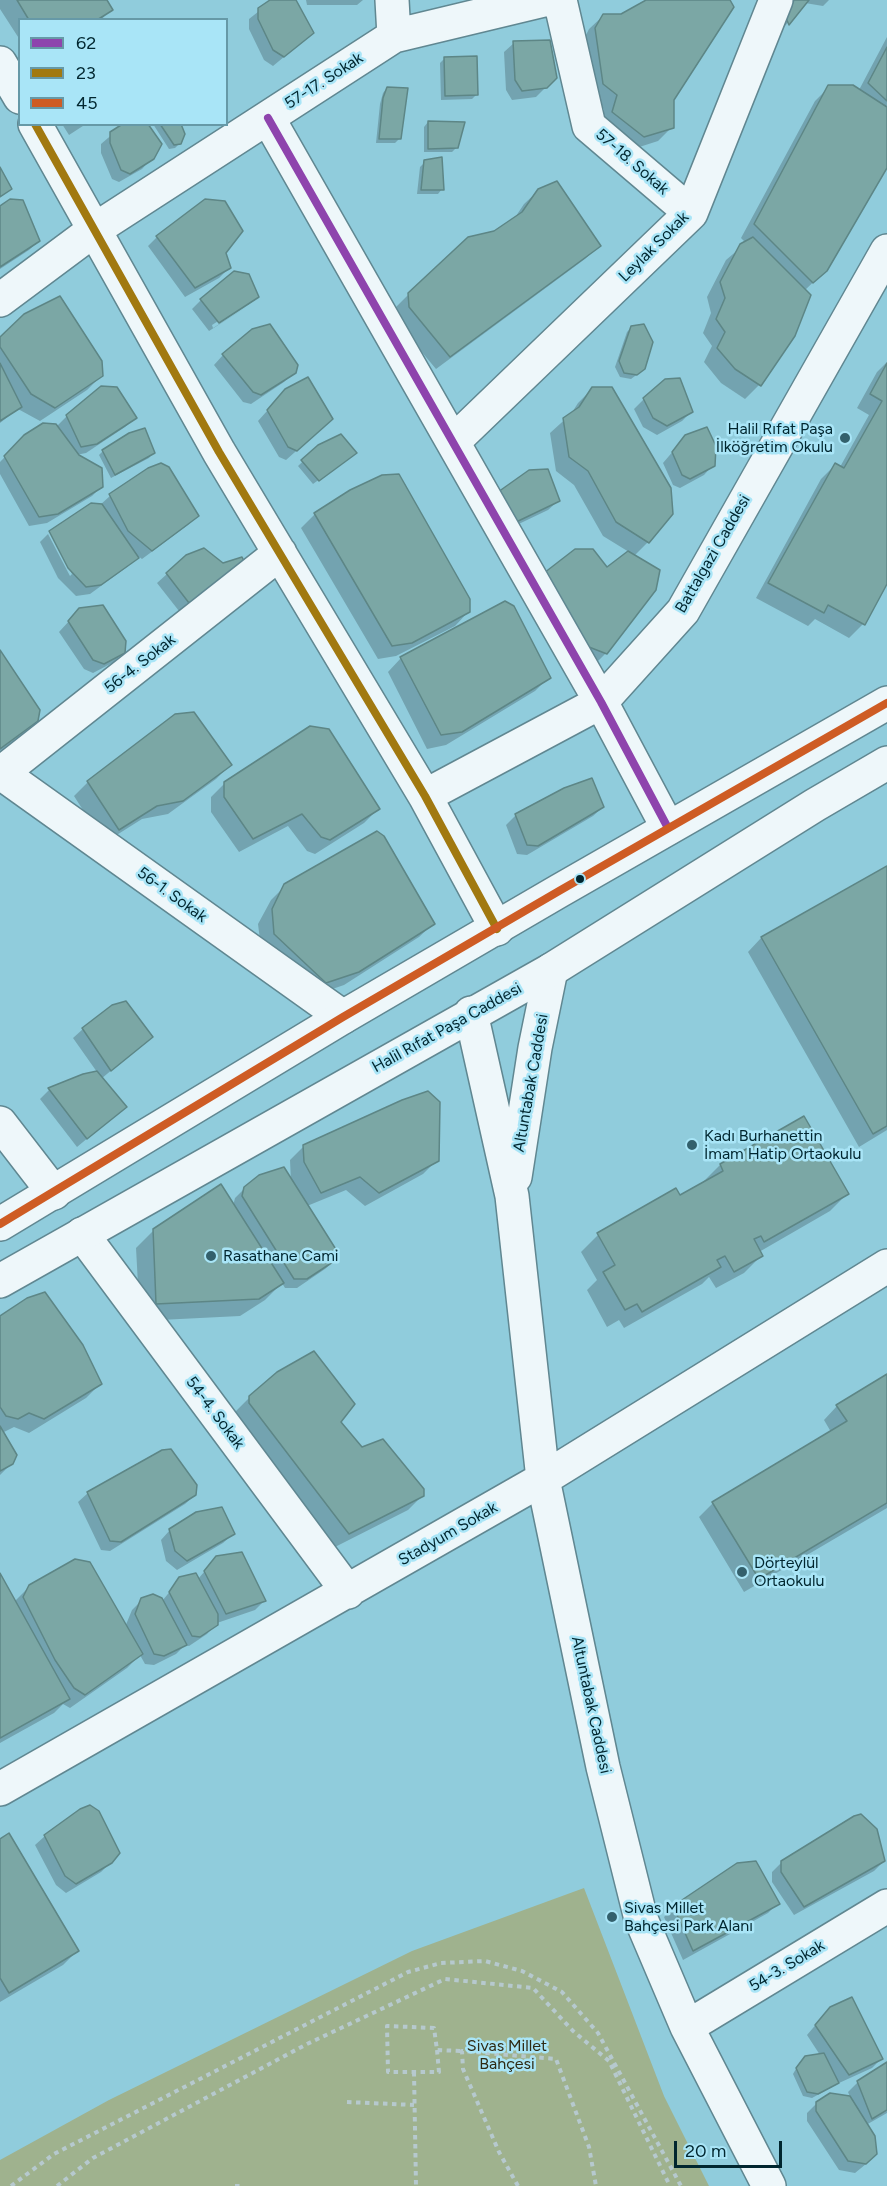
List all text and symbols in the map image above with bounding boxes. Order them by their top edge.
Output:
legend [18,18,228,126]
text: 62 [76,32,96,54]
street label: 57-17. Sokak [281,49,367,113]
text: 23 [76,62,96,84]
text: 45 [76,92,98,114]
street label: 57-18. Sokak [591,125,673,199]
street label: Leylak Sokak [615,208,693,286]
place label: Halil Rıfat Paşa İlköğretim Okulu [716,419,833,457]
marker: Halil Rıfat Paşa İlköğretim Okulu [838,431,852,445]
street label: Battalgazi Caddesi [671,492,755,616]
street label: 56-4. Sokak [101,630,179,698]
street label: 56-1. Sokak [133,863,211,927]
unlabelled marker [574,873,586,885]
street label: Halil Rıfat Paşa Caddesi [369,979,525,1077]
street label: Altuntabak Caddesi [509,1012,553,1154]
place label: Kadı Burhanettin İmam Hatip Ortaokulu [704,1126,861,1164]
marker: Kadı Burhanettin İmam Hatip Ortaokulu [685,1138,699,1152]
place label: Rasathane Cami [223,1246,339,1266]
marker: Rasathane Cami [204,1249,218,1263]
street label: 54-4. Sokak [182,1373,248,1453]
street label: Stadyum Sokak [395,1498,501,1570]
place label: Dörteylül Ortaokulu [754,1553,824,1591]
marker: Dörteylül Ortaokulu [735,1565,749,1579]
street label: Altuntabak Caddesi [567,1635,615,1775]
place label: Sivas Millet Bahçesi Park Alanı [624,1898,753,1936]
marker: Sivas Millet Bahçesi Park Alanı [605,1910,619,1924]
street label: 54-3. Sokak [746,1936,828,1996]
park label: Sivas Millet Bahçesi [467,2036,547,2074]
scale bar [677,2129,785,2167]
text: 20 m [685,2140,726,2162]

